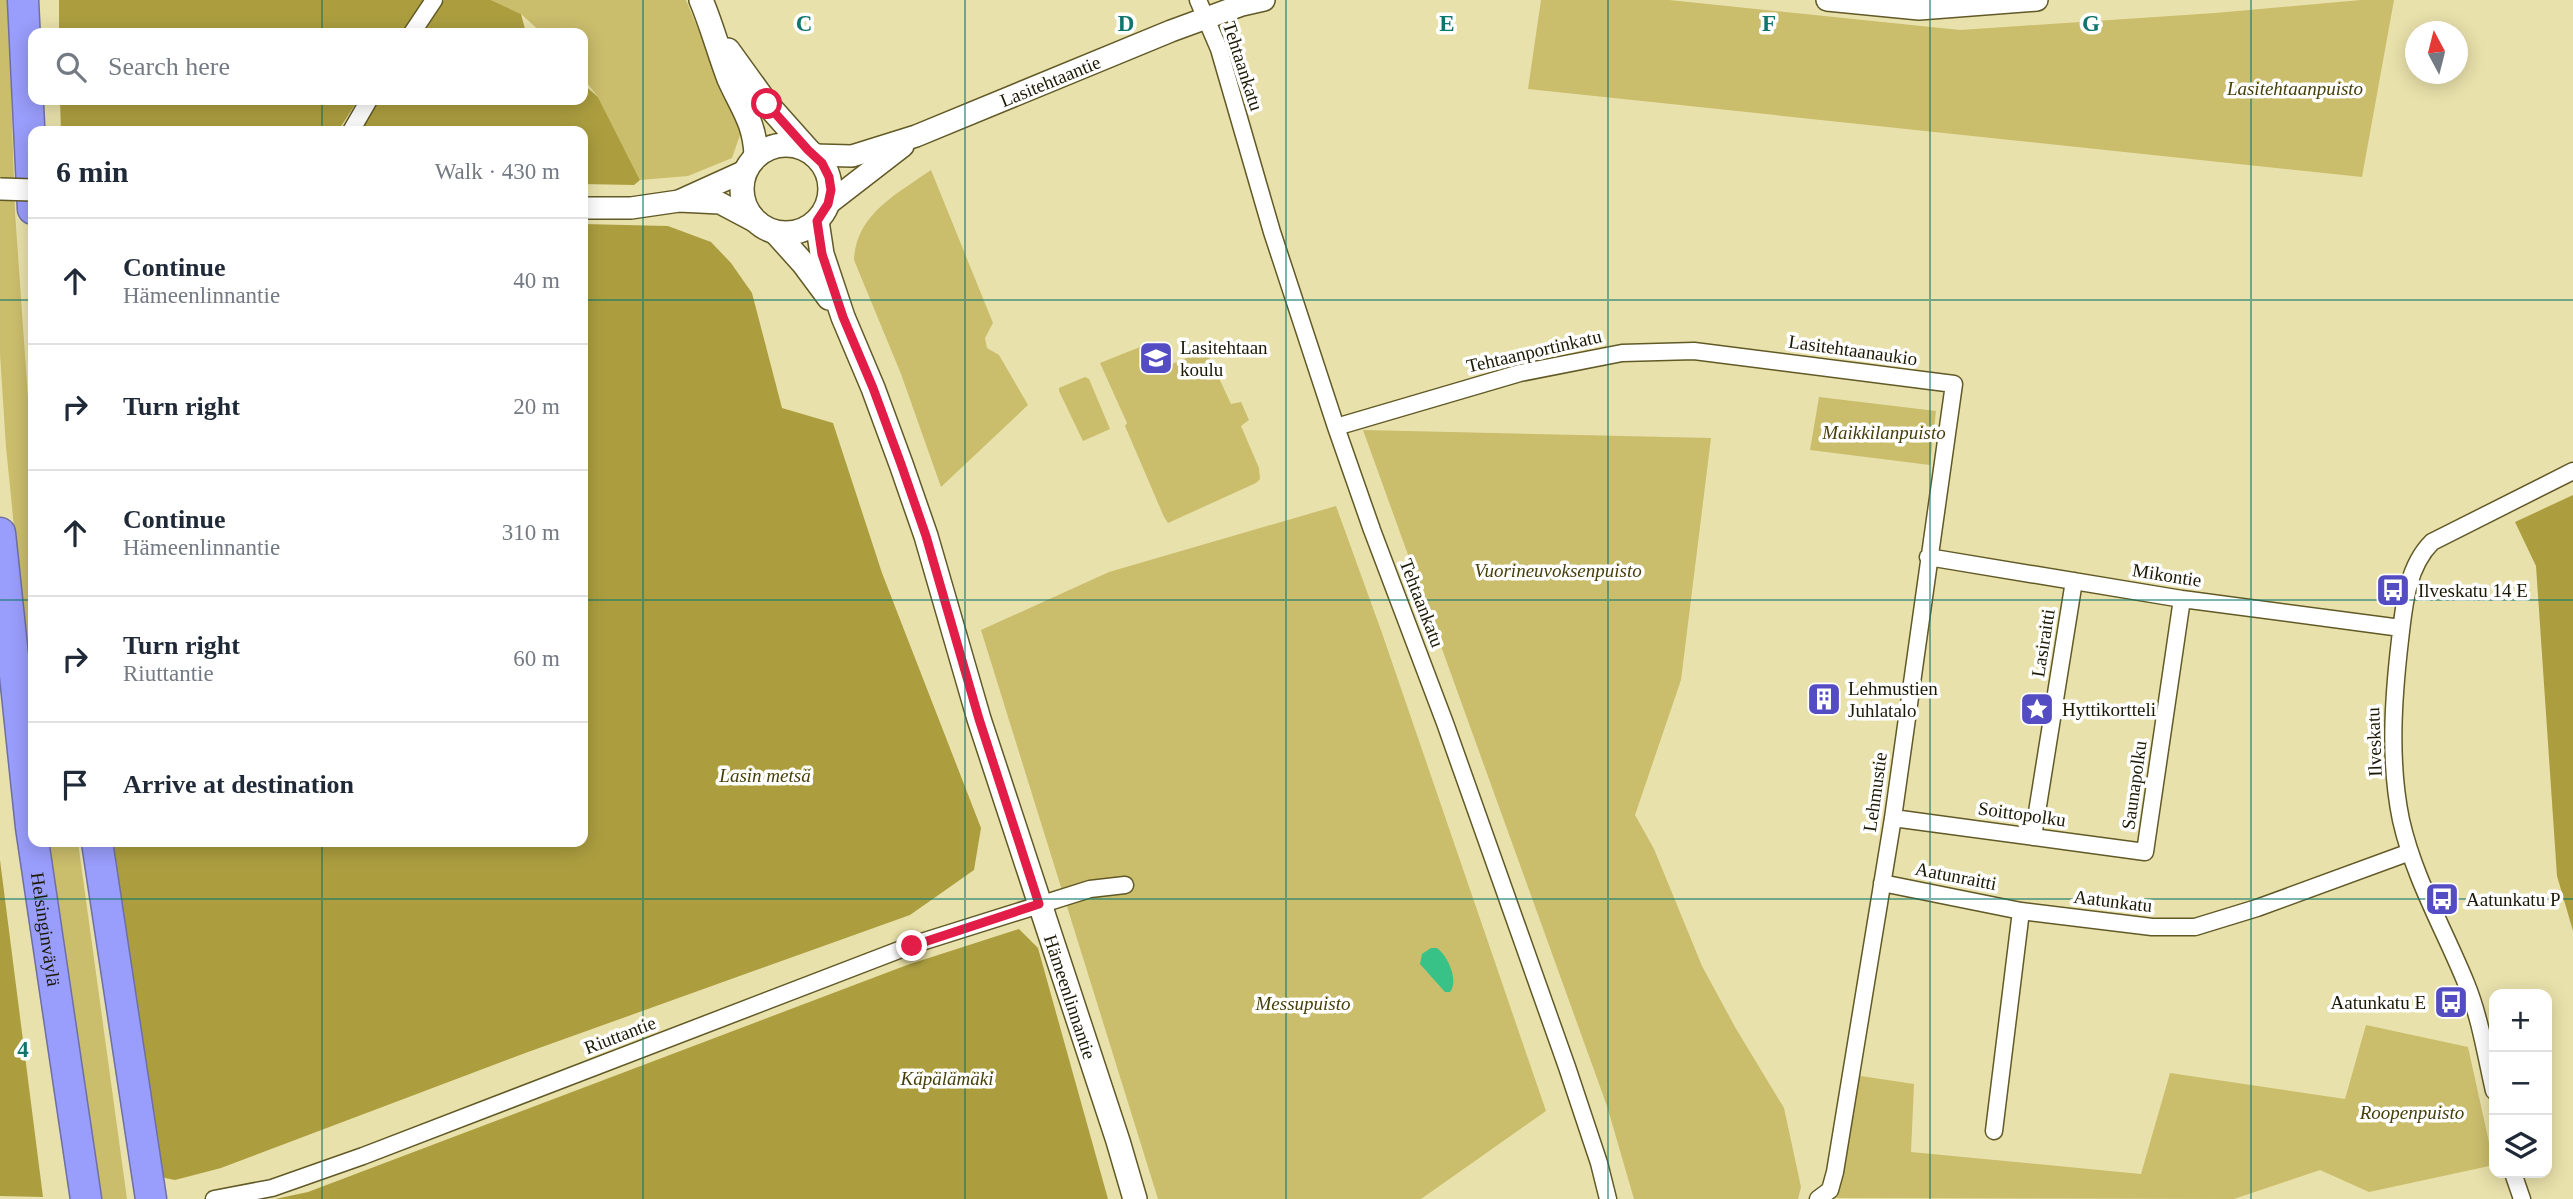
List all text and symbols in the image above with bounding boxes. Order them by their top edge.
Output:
text: C [796,11,812,36]
text: D [1118,11,1134,36]
text: E [1439,11,1455,36]
text: F [1762,11,1776,36]
text: G [2082,11,2100,36]
street label: Tehtaankatu [1219,19,1267,114]
north arrow [2405,21,2468,84]
search box [28,28,588,105]
icon: search [52,48,90,86]
street label: Lasitehtaantie [997,51,1103,111]
text: Search here [108,52,230,81]
park label: Lasitehtaanpuisto [2226,78,2363,99]
route start [751,88,782,119]
text: 6 min [56,155,129,188]
text: Walk · 430 m [435,159,560,184]
text: Continue [123,253,226,282]
icon: ahead [56,262,94,300]
text: 40 m [513,268,560,293]
text: Hämeenlinnantie [123,283,280,308]
street label: Tehtaanportinkatu [1464,325,1604,377]
street label: Lasitehtaanaukio [1787,331,1919,369]
place label: Lasitehtaan koulu [1180,337,1268,380]
school or university icon: Lasitehtaan koulu [1137,339,1175,377]
icon: right [56,388,94,426]
text: Turn right [123,392,240,421]
text: 20 m [513,394,560,419]
park label: Maikkilanpuisto [1821,422,1946,443]
text: Continue [123,505,226,534]
icon: ahead [56,514,94,552]
text: 310 m [502,520,560,545]
text: Hämeenlinnantie [123,535,280,560]
street label: Tehtaankatu [1396,556,1449,650]
street label: Mikontie [2131,559,2203,591]
park label: Vuorineuvoksenpuisto [1474,560,1642,581]
bus stop icon: Ilveskatu 14 E [2374,571,2412,609]
place label: Ilveskatu 14 E [2418,580,2528,601]
street label: Lasiraitti [2027,607,2059,679]
text: Turn right [123,631,240,660]
icon: right [56,640,94,678]
text: 60 m [513,646,560,671]
text: Riuttantie [123,661,214,686]
place label: Lehmustien Juhlatalo [1848,678,1938,721]
building icon: Lehmustien Juhlatalo [1805,680,1843,718]
place icon: Hyttikortteli [2018,690,2056,728]
place label: Hyttikortteli [2062,699,2156,720]
street label: Ilveskatu [2362,706,2386,777]
street label: Saunapolku [2117,739,2151,831]
street label: Lehmustie [1859,751,1891,833]
park label: Lasin metsä [718,765,811,786]
icon: arrive [56,766,94,804]
text: Arrive at destination [123,770,354,799]
street label: Soittopolku [1977,797,2068,831]
street label: Aatunraitti [1914,858,1998,894]
street label: Helsinginväylä [27,871,65,988]
bus stop icon: Aatunkatu P [2423,880,2461,918]
street label: Aatunkatu [2072,886,2154,916]
place label: Aatunkatu P [2466,889,2560,910]
route end [896,930,927,961]
street label: Hämeenlinnantie [1040,932,1101,1062]
bus stop icon: Aatunkatu E [2432,983,2470,1021]
map controls [2489,989,2552,1178]
button: + [2489,989,2552,1052]
place label: Aatunkatu E [2330,992,2426,1013]
park label: Messupuisto [1255,993,1351,1014]
street label: Riuttantie [581,1012,659,1058]
text: 4 [17,1037,29,1062]
button: − [2489,1052,2552,1115]
park label: Käpälämäki [900,1068,993,1089]
park label: Roopenpuisto [2359,1102,2464,1123]
button: layers [2489,1115,2552,1178]

